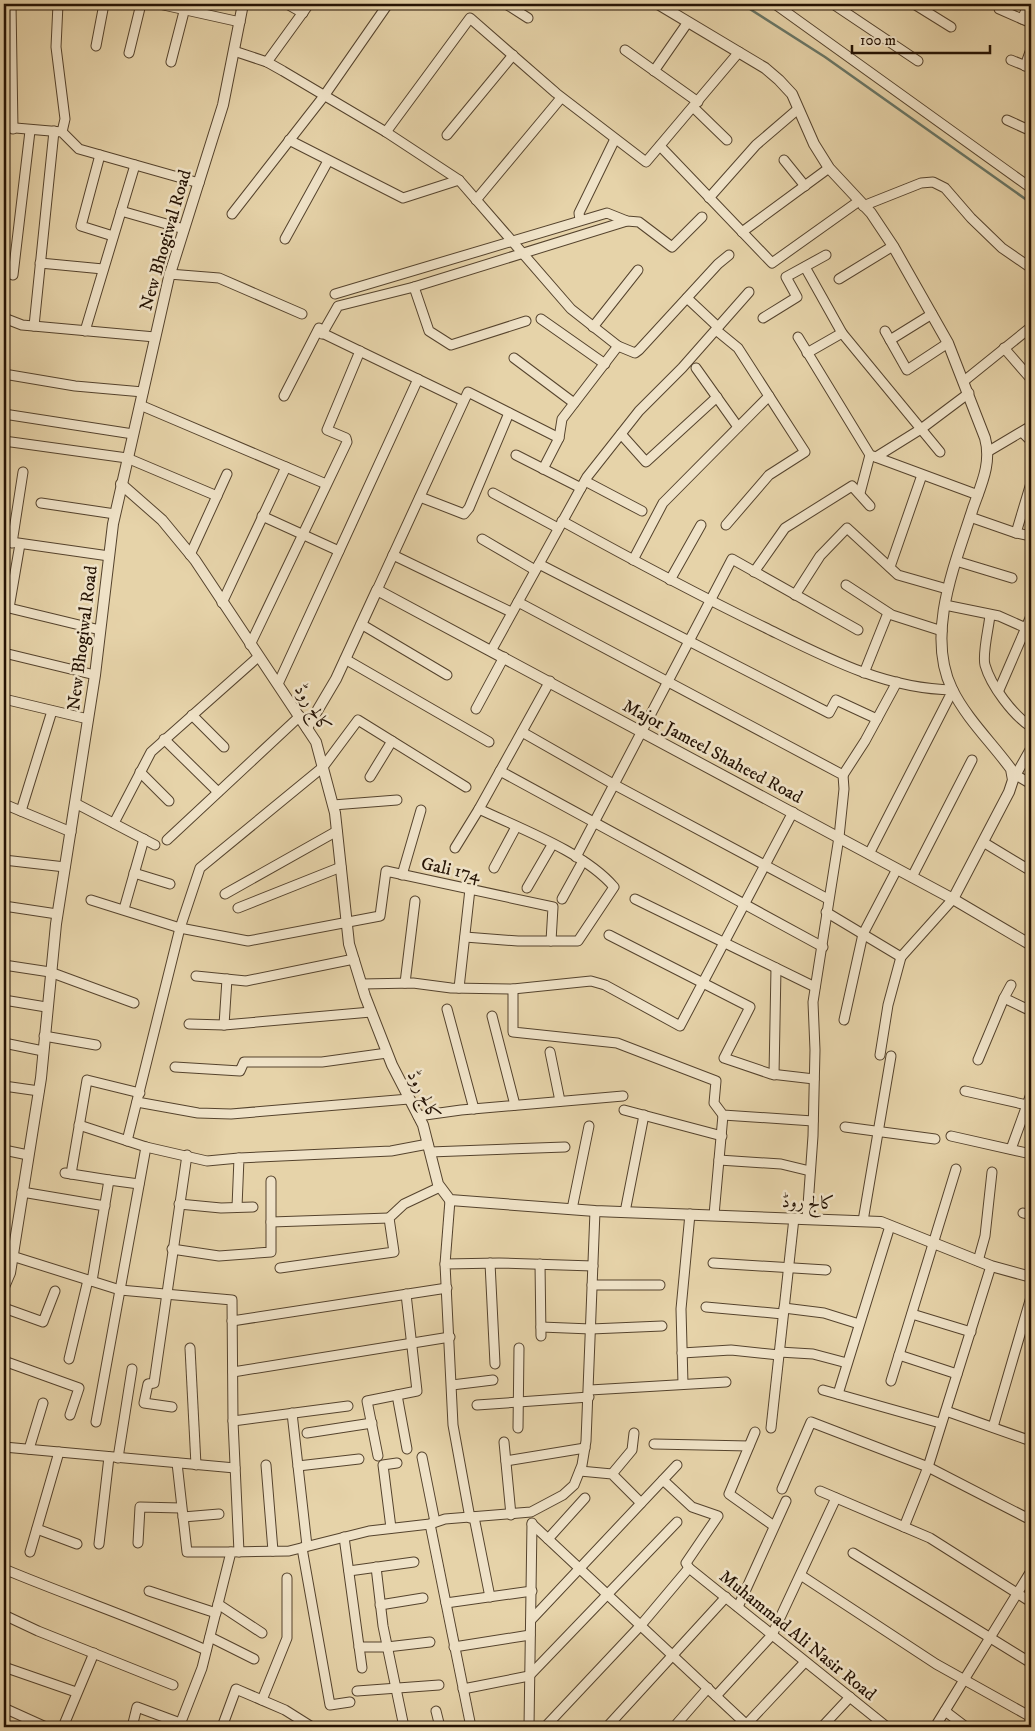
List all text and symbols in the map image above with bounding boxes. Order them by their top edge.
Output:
scale bar [852,22,990,54]
text: 100 m [860,31,896,50]
street label: New Bhogiwal Road [135,167,197,313]
street label: New Bhogiwal Road [63,564,103,712]
street label: کالج روڈ [285,680,335,739]
street label: Major Jameel Shaheed Road [619,695,806,809]
street label: Gali 174 [419,853,483,887]
street label: کالج روڈ [398,1067,445,1126]
street label: کالج روڈ [781,1191,835,1219]
street label: Muhammad Ali Nasir Road [715,1566,880,1706]

